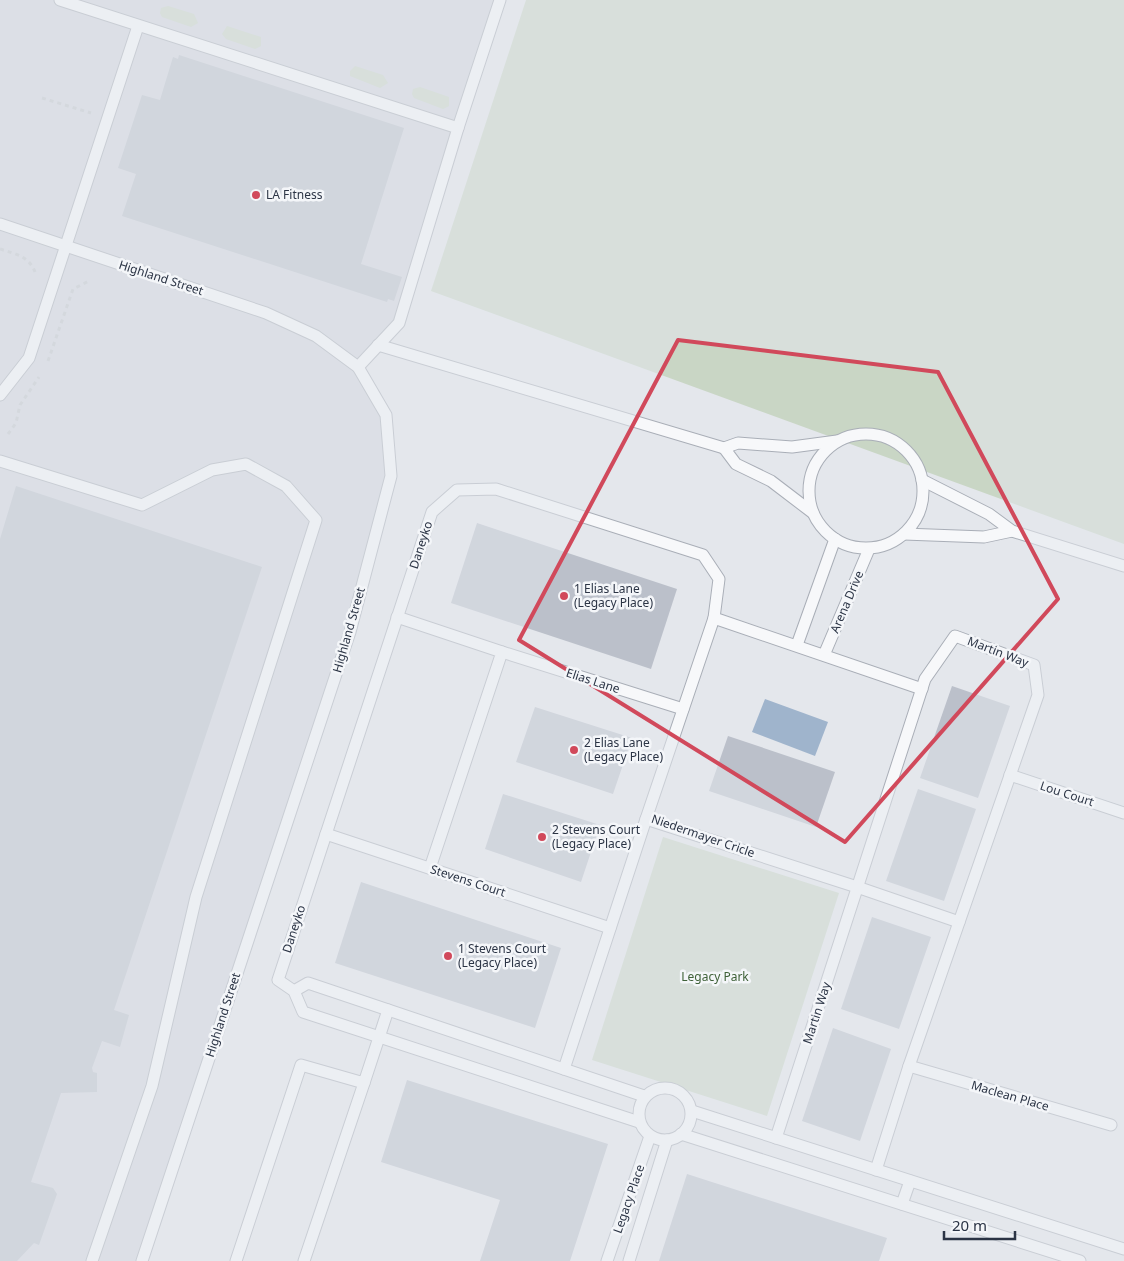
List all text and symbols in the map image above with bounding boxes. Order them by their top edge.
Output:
place label: LA Fitness [266,186,323,203]
marker: LA Fitness [250,189,262,201]
street label: Highland Street [117,256,206,299]
street label: Daneyko [405,519,436,571]
street label: Arena Drive [826,568,867,636]
place label: 1 Elias Lane (Legacy Place) [574,580,653,611]
street label: Highland Street [328,585,369,675]
marker: 1 Elias Lane (Legacy Place) [558,590,570,602]
street label: Martin Way [965,632,1032,671]
street label: Elias Lane [564,664,622,697]
place label: 2 Elias Lane (Legacy Place) [584,734,663,765]
marker: 2 Elias Lane (Legacy Place) [568,744,580,756]
street label: Lou Court [1038,777,1097,810]
street label: Niedermayer Cricle [649,810,757,861]
place label: 2 Stevens Court (Legacy Place) [552,821,641,852]
marker: 2 Stevens Court (Legacy Place) [536,831,548,843]
street label: Stevens Court [428,860,509,901]
street label: Daneyko [278,903,309,955]
place label: 1 Stevens Court (Legacy Place) [458,940,547,971]
marker: 1 Stevens Court (Legacy Place) [442,950,454,962]
park label: Legacy Park [681,968,749,985]
street label: Highland Street [201,970,244,1059]
street label: Martin Way [799,979,835,1046]
street label: Maclean Place [969,1076,1051,1115]
street label: Legacy Place [609,1162,648,1236]
scale bar [944,1208,1015,1240]
text: 20 m [952,1215,987,1235]

